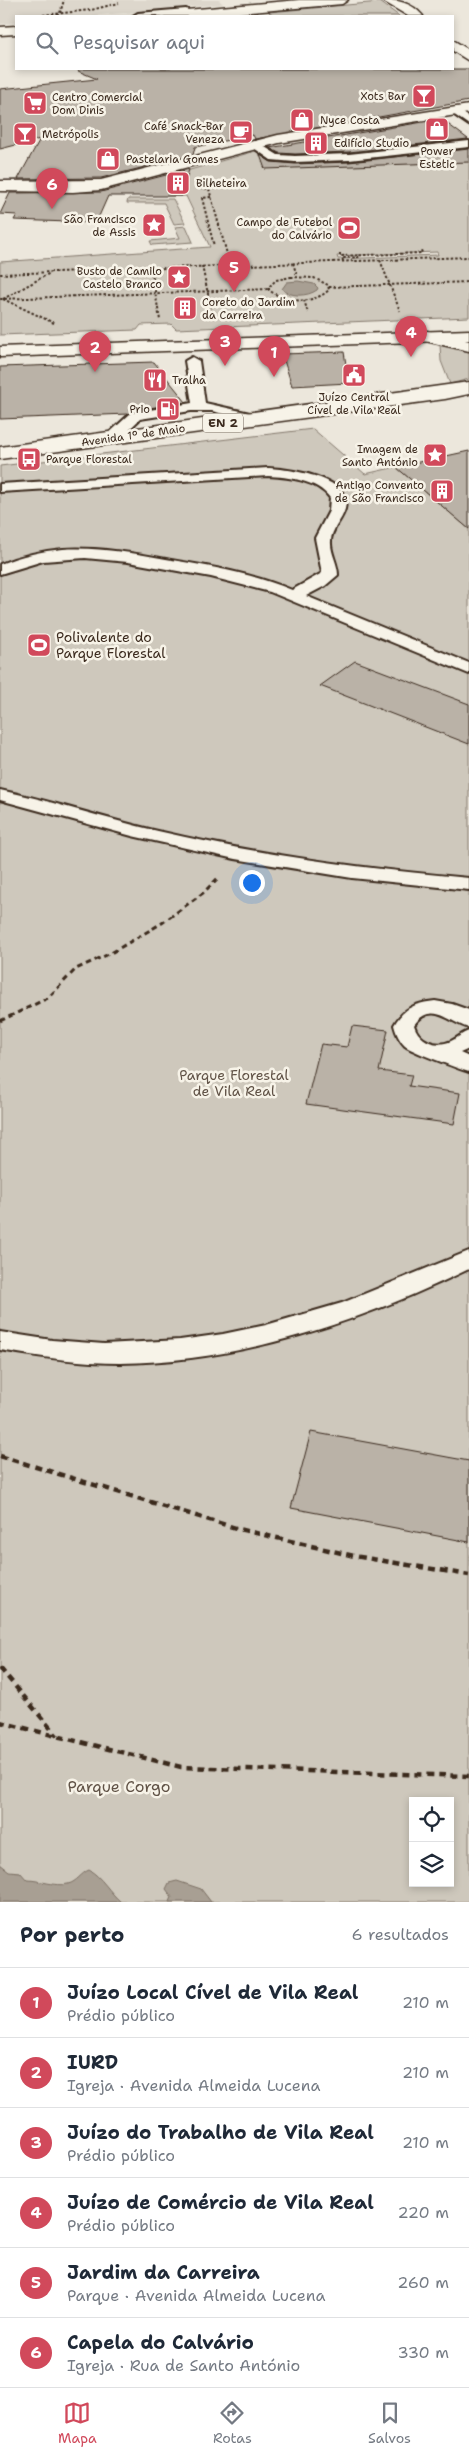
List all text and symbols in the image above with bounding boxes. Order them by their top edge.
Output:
search box [15,15,454,70]
icon: search [33,29,61,57]
text: Pesquisar aqui [73,30,205,55]
bar icon: Xots Bar [411,83,437,109]
place label: Xots Bar [360,89,406,104]
supermarket icon: Centro Comercial Dom Dinis [22,90,48,116]
place label: Centro Comercial Dom Dinis [52,90,143,118]
shop icon: Nyce Costa [289,107,315,133]
place label: Nyce Costa [320,113,380,128]
shop icon: Power Estetic [424,116,450,142]
place label: Café Snack-Bar Veneza [144,119,224,147]
cafe icon: Café Snack-Bar Veneza [228,119,254,145]
bar icon: Metrópolis [12,121,38,147]
place label: Metrópolis [42,127,99,142]
building icon: Edifício Studio [303,130,329,156]
place label: Edifício Studio [334,136,409,151]
place label: Power Estetic [419,144,455,172]
shop icon: Pastelaria Gomes [95,146,121,172]
place label: Pastelaria Gomes [126,152,219,167]
pin: 6 [36,168,68,209]
building icon: Bilheteira [165,170,191,196]
place label: Bilheteira [196,176,247,191]
place label: São Francisco de Assis [64,212,136,240]
place icon: São Francisco de Assis [141,212,167,238]
place label: Campo de Futebol do Calvário [237,215,333,243]
sports icon: Campo de Futebol do Calvário [336,215,362,241]
pin: 5 [218,251,250,292]
place label: Busto de Camilo Castelo Branco [77,264,162,292]
place icon: Busto de Camilo Castelo Branco [166,264,192,290]
building icon: Coreto do Jardim da Carreira [172,295,198,321]
place label: Coreto do Jardim da Carreira [202,295,296,323]
pin: 4 [395,316,427,357]
pin: 3 [209,325,241,366]
pin: 2 [79,331,111,372]
pin: 1 [258,336,290,377]
public building icon: Juízo Central Cível de Vila Real [341,362,367,388]
restaurant icon: Tralha [142,367,168,393]
place label: Tralha [172,373,206,388]
place label: Juízo Central Cível de Vila Real [307,390,401,418]
fuel station icon: Prio [155,396,181,422]
place label: Prio [129,402,150,417]
road number: EN 2 [203,413,243,432]
street label: Avenida 1º de Maio [80,421,186,450]
place label: Imagem de Santo António [342,442,418,470]
place icon: Imagem de Santo António [422,442,448,468]
bus stop icon: Parque Florestal [16,446,42,472]
place label: Parque Florestal [46,452,133,467]
place label: Antigo Convento de São Francisco [335,478,424,506]
building icon: Antigo Convento de São Francisco [429,478,455,504]
place label: Polivalente do Parque Florestal [56,628,166,662]
sports icon: Polivalente do Parque Florestal [26,632,52,658]
your location [239,870,265,896]
park label: Parque Florestal de Vila Real [179,1066,289,1100]
park label: Parque Corgo [68,1776,170,1797]
map controls [409,1797,454,1887]
button: locate [409,1797,454,1842]
button: layers [409,1842,454,1887]
text: Por perto [20,1921,124,1949]
text: 6 resultados [351,1924,449,1945]
text: Juízo Local Cível de Vila Real [67,1980,358,2005]
text: 1 [32,1992,40,2013]
text: 210 m [402,1992,449,2013]
text: Prédio público [67,2005,175,2026]
text: IURD [67,2050,118,2075]
text: 2 [30,2062,42,2083]
text: 210 m [402,2062,449,2083]
text: Igreja · Avenida Almeida Lucena [67,2075,320,2096]
text: Juízo do Trabalho de Vila Real [67,2120,374,2145]
text: 3 [30,2132,42,2153]
text: 210 m [402,2132,449,2153]
text: Prédio público [67,2145,175,2166]
text: Juízo de Comércio de Vila Real [67,2190,374,2215]
text: 4 [30,2202,42,2223]
text: 220 m [397,2202,449,2223]
text: Prédio público [67,2215,175,2236]
text: Jardim da Carreira [67,2260,260,2285]
text: 5 [31,2272,41,2293]
text: 260 m [397,2272,449,2293]
text: Parque · Avenida Almeida Lucena [67,2285,325,2306]
text: Capela do Calvário [67,2330,254,2355]
text: 6 [30,2342,42,2363]
text: 330 m [397,2342,449,2363]
text: Igreja · Rua de Santo António [67,2355,300,2376]
tab: Mapa [58,2399,97,2447]
tab: Rotas [213,2399,252,2447]
tab: Salvos [368,2399,411,2447]

